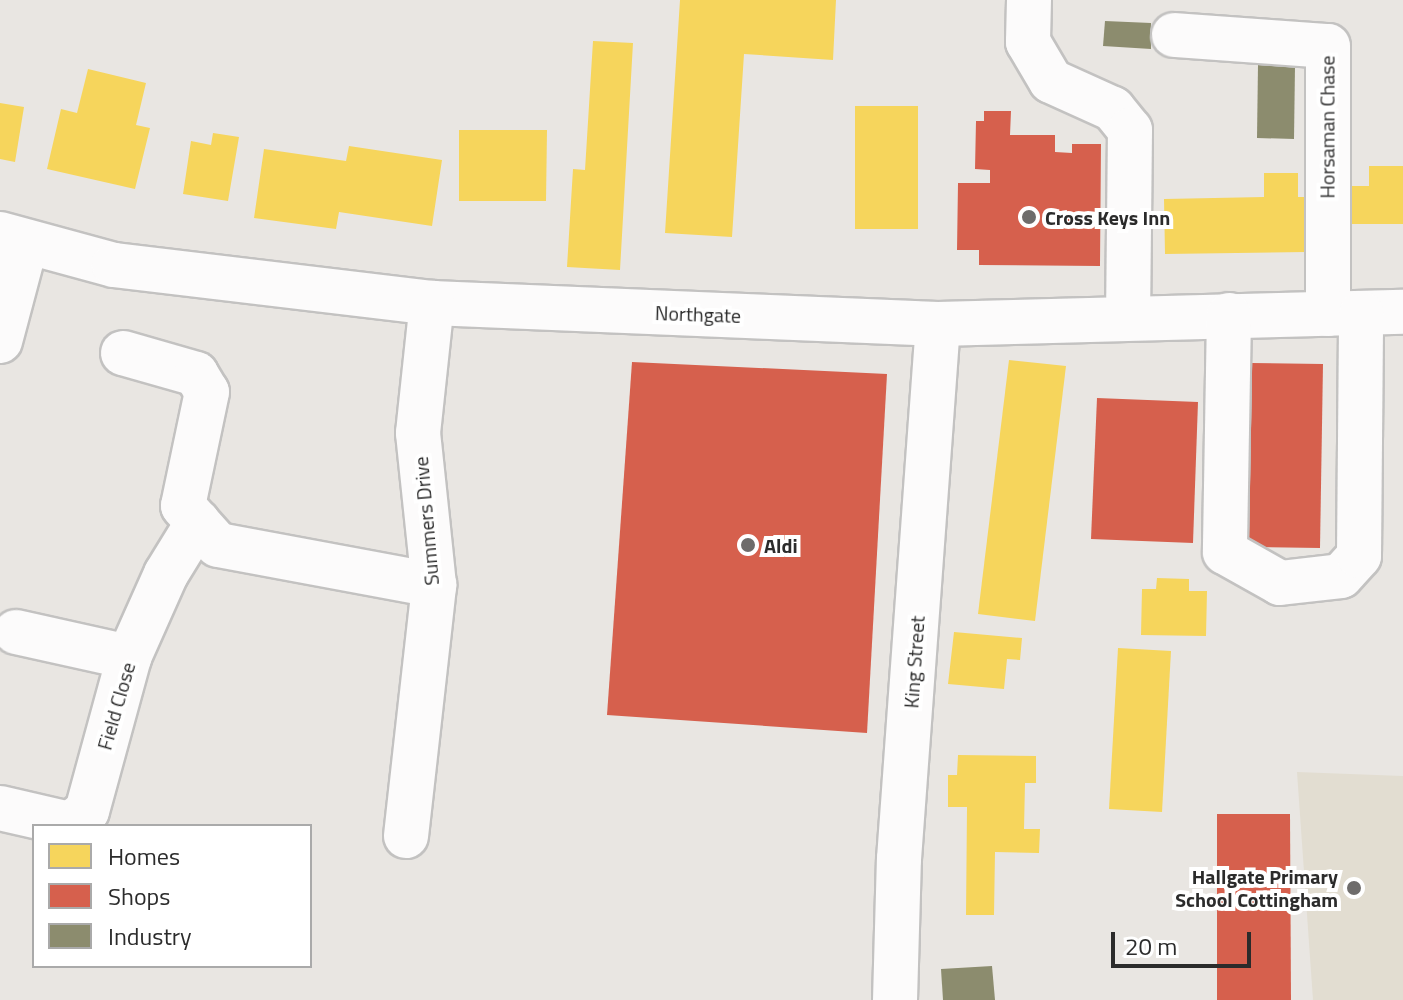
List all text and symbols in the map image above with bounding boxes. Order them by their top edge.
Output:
street label: Horsaman Chase [1315,55,1339,199]
place label: Cross Keys Inn [1045,205,1170,229]
marker: Cross Keys Inn [1020,208,1038,226]
street label: Northgate [655,301,741,327]
street label: Summers Drive [408,456,444,586]
place label: Aldi [764,533,798,557]
marker: Aldi [739,536,757,554]
street label: King Street [899,615,929,709]
street label: Field Close [92,659,140,753]
legend [32,824,312,968]
text: Homes [108,838,180,874]
place label: Hallgate Primary School Cottingham [1175,864,1338,911]
text: Shops [108,878,170,914]
marker: Hallgate Primary School Cottingham [1345,879,1363,897]
scale bar [1115,916,1255,966]
text: Industry [108,918,192,954]
text: 20 m [1125,928,1177,964]

